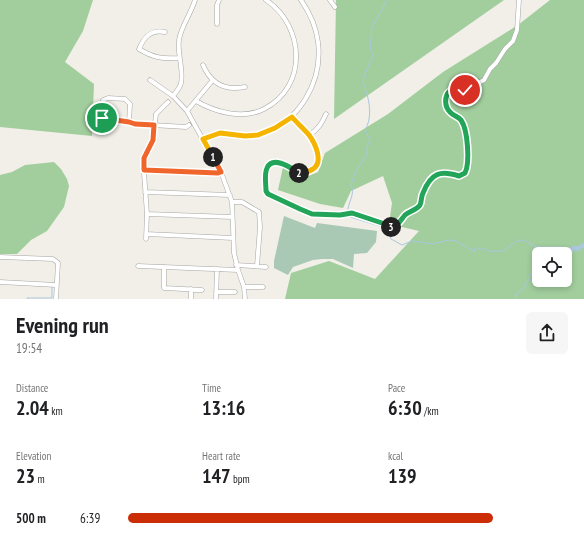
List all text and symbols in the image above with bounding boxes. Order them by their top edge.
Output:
pin [448,73,482,107]
icon: check [454,79,476,101]
pin [85,101,119,135]
icon: arrive [91,107,113,129]
pin: 1 [203,147,223,167]
text: 1 [210,150,216,164]
pin: 2 [289,163,309,183]
text: 2 [296,166,302,180]
pin: 3 [381,217,401,237]
text: 3 [388,220,394,234]
map controls [532,247,572,287]
button: locate [532,247,572,287]
text: Evening run [16,311,109,339]
button: share [526,312,568,354]
text: 19:54 [16,340,42,357]
text: Distance [16,381,48,395]
text: Time [202,381,221,395]
text: Pace [388,381,405,395]
text: 2.04 [16,395,49,421]
text: 13:16 [202,395,245,421]
text: 6:30 [388,395,422,421]
text: km [49,404,63,418]
text: /km [422,404,439,418]
text: Elevation [16,449,51,463]
text: Heart rate [202,449,240,463]
text: kcal [388,449,403,463]
text: 23 [16,463,35,489]
text: 147 [202,463,231,489]
text: 139 [388,463,417,489]
text: m [35,472,45,486]
text: bpm [231,472,250,486]
text: 500 m [16,510,46,527]
text: 6:39 [80,510,100,527]

